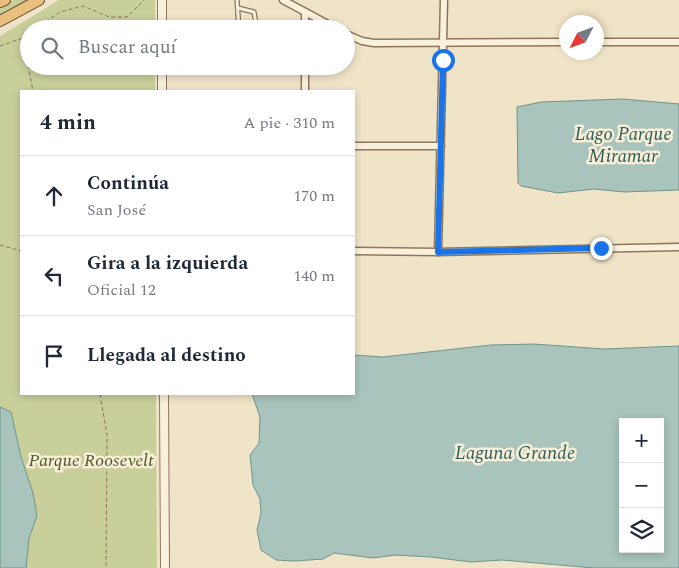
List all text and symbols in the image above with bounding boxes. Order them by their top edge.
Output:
north arrow [559,15,604,60]
search box [20,20,355,75]
text: Buscar aquí [78,33,177,62]
icon: search [38,34,66,62]
route start [432,49,455,72]
text: 4 min [40,107,96,139]
text: A pie · 310 m [243,111,335,135]
water label: Lago Parque Miramar [574,120,672,171]
text: Continúa [87,169,169,198]
icon: ahead [40,182,68,210]
text: 170 m [293,184,335,208]
text: San José [87,198,146,222]
route end [590,237,613,260]
text: Gira a la izquierda [87,249,248,278]
icon: left [40,262,68,290]
text: 140 m [293,264,335,288]
text: Oficial 12 [87,278,156,302]
text: Llegada al destino [87,341,246,370]
icon: arrive [40,342,68,370]
map controls [619,418,664,553]
button: + [619,418,664,463]
water label: Laguna Grande [455,439,575,468]
park label: Parque Roosevelt [28,447,154,474]
button: − [619,463,664,508]
button: layers [619,508,664,553]

